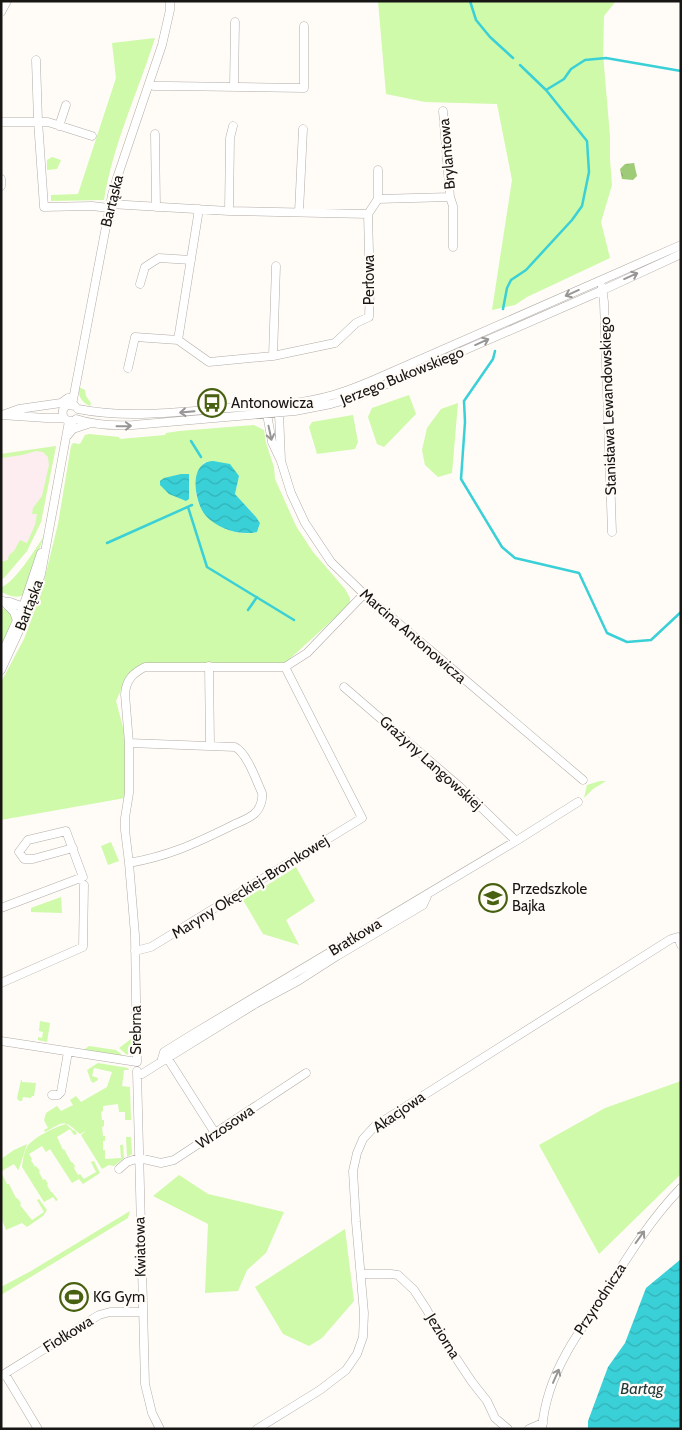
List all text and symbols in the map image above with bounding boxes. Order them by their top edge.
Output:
street label: Brylantowa [435,117,459,190]
street label: Bartąska [97,172,127,229]
street label: Perłowa [360,254,378,305]
one-way arrow [623,271,638,281]
one-way arrow [565,288,580,298]
street label: Stanisława Lewandowskiego [596,316,620,496]
one-way arrow [474,337,489,347]
street label: Jerzego Bukowskiego [337,343,466,409]
bus stop icon: Antonowicza [197,388,227,418]
place label: Antonowicza [231,394,314,412]
one-way arrow [179,407,195,417]
one-way arrow [115,421,131,430]
one-way arrow [266,425,275,441]
street label: Bartąska [11,576,47,633]
street label: Marcina Antonowicza [356,585,471,688]
street label: Grażyny Langowskiej [376,712,486,814]
street label: Maryny Okęckiej-Bromkowej [168,831,332,943]
place label: Przedszkole Bajka [512,880,587,915]
school or university icon: Przedszkole Bajka [478,883,508,913]
street label: Bratkowa [325,914,385,960]
street label: Srebrna [127,1004,145,1055]
street label: Akacjowa [370,1087,429,1136]
street label: Wrzosowa [193,1101,258,1153]
street label: Kwiatowa [130,1216,150,1277]
one-way arrow [635,1231,645,1245]
street label: Przyrodnicza [570,1259,630,1338]
sports icon: KG Gym [59,1282,89,1312]
place label: KG Gym [93,1288,145,1306]
street label: Jeziorna [422,1309,464,1363]
street label: Fiołkowa [40,1311,97,1356]
one-way arrow [551,1369,561,1384]
water label: Bartąg [620,1379,664,1398]

